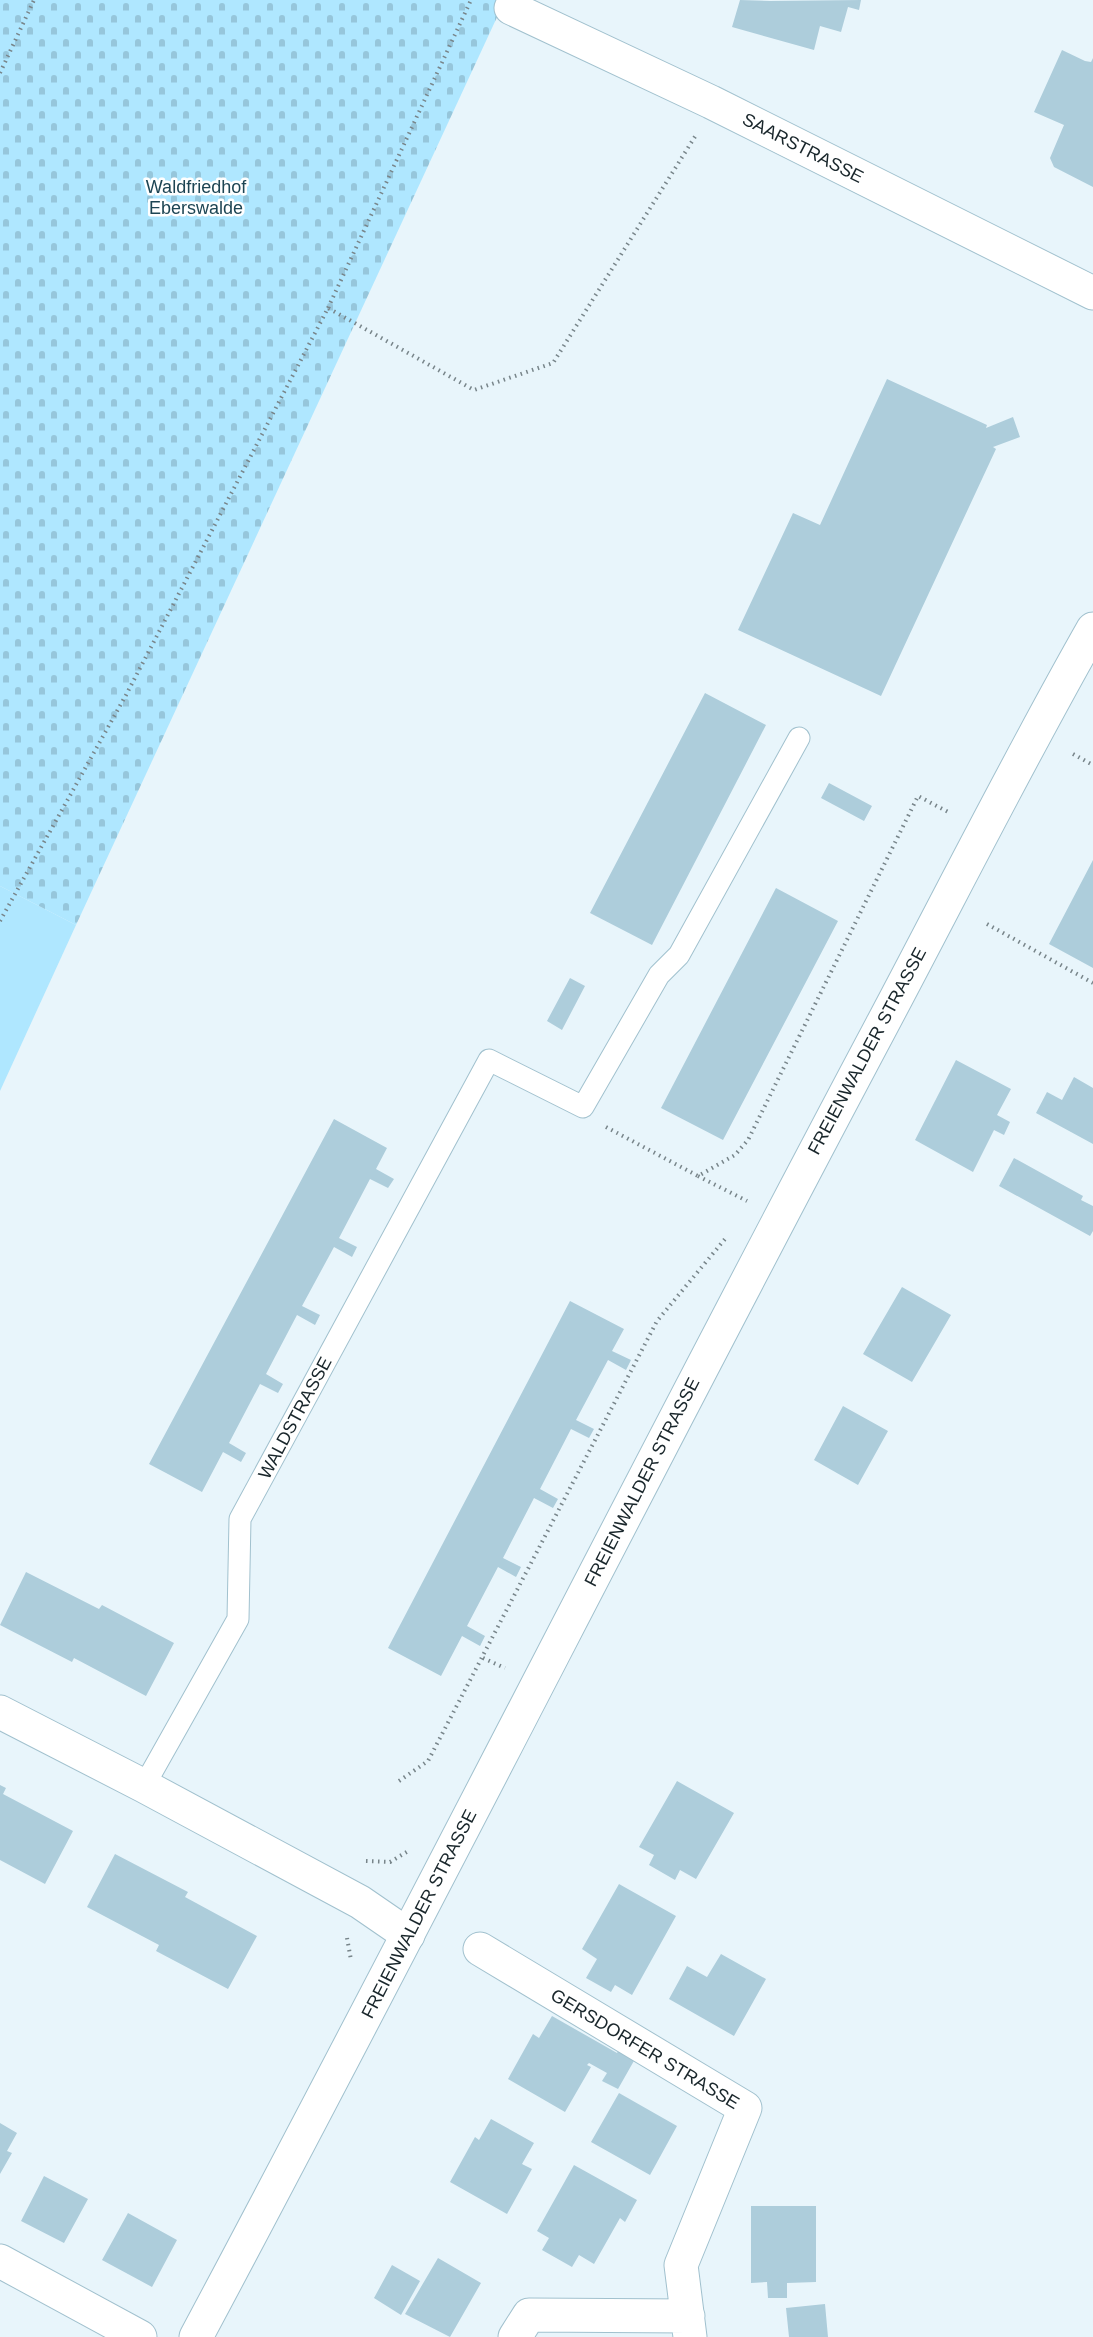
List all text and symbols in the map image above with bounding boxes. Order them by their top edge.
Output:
street label: SAARSTRASSE [739,109,867,187]
park label: Waldfriedhof Eberswalde [146,177,247,218]
street label: FREIENWALDER STRASSE [804,944,930,1158]
street label: WALDSTRASSE [254,1354,336,1482]
street label: FREIENWALDER STRASSE [581,1374,703,1590]
street label: FREIENWALDER STRASSE [358,1806,480,2022]
street label: GERSDORFER STRASSE [547,1985,743,2113]

